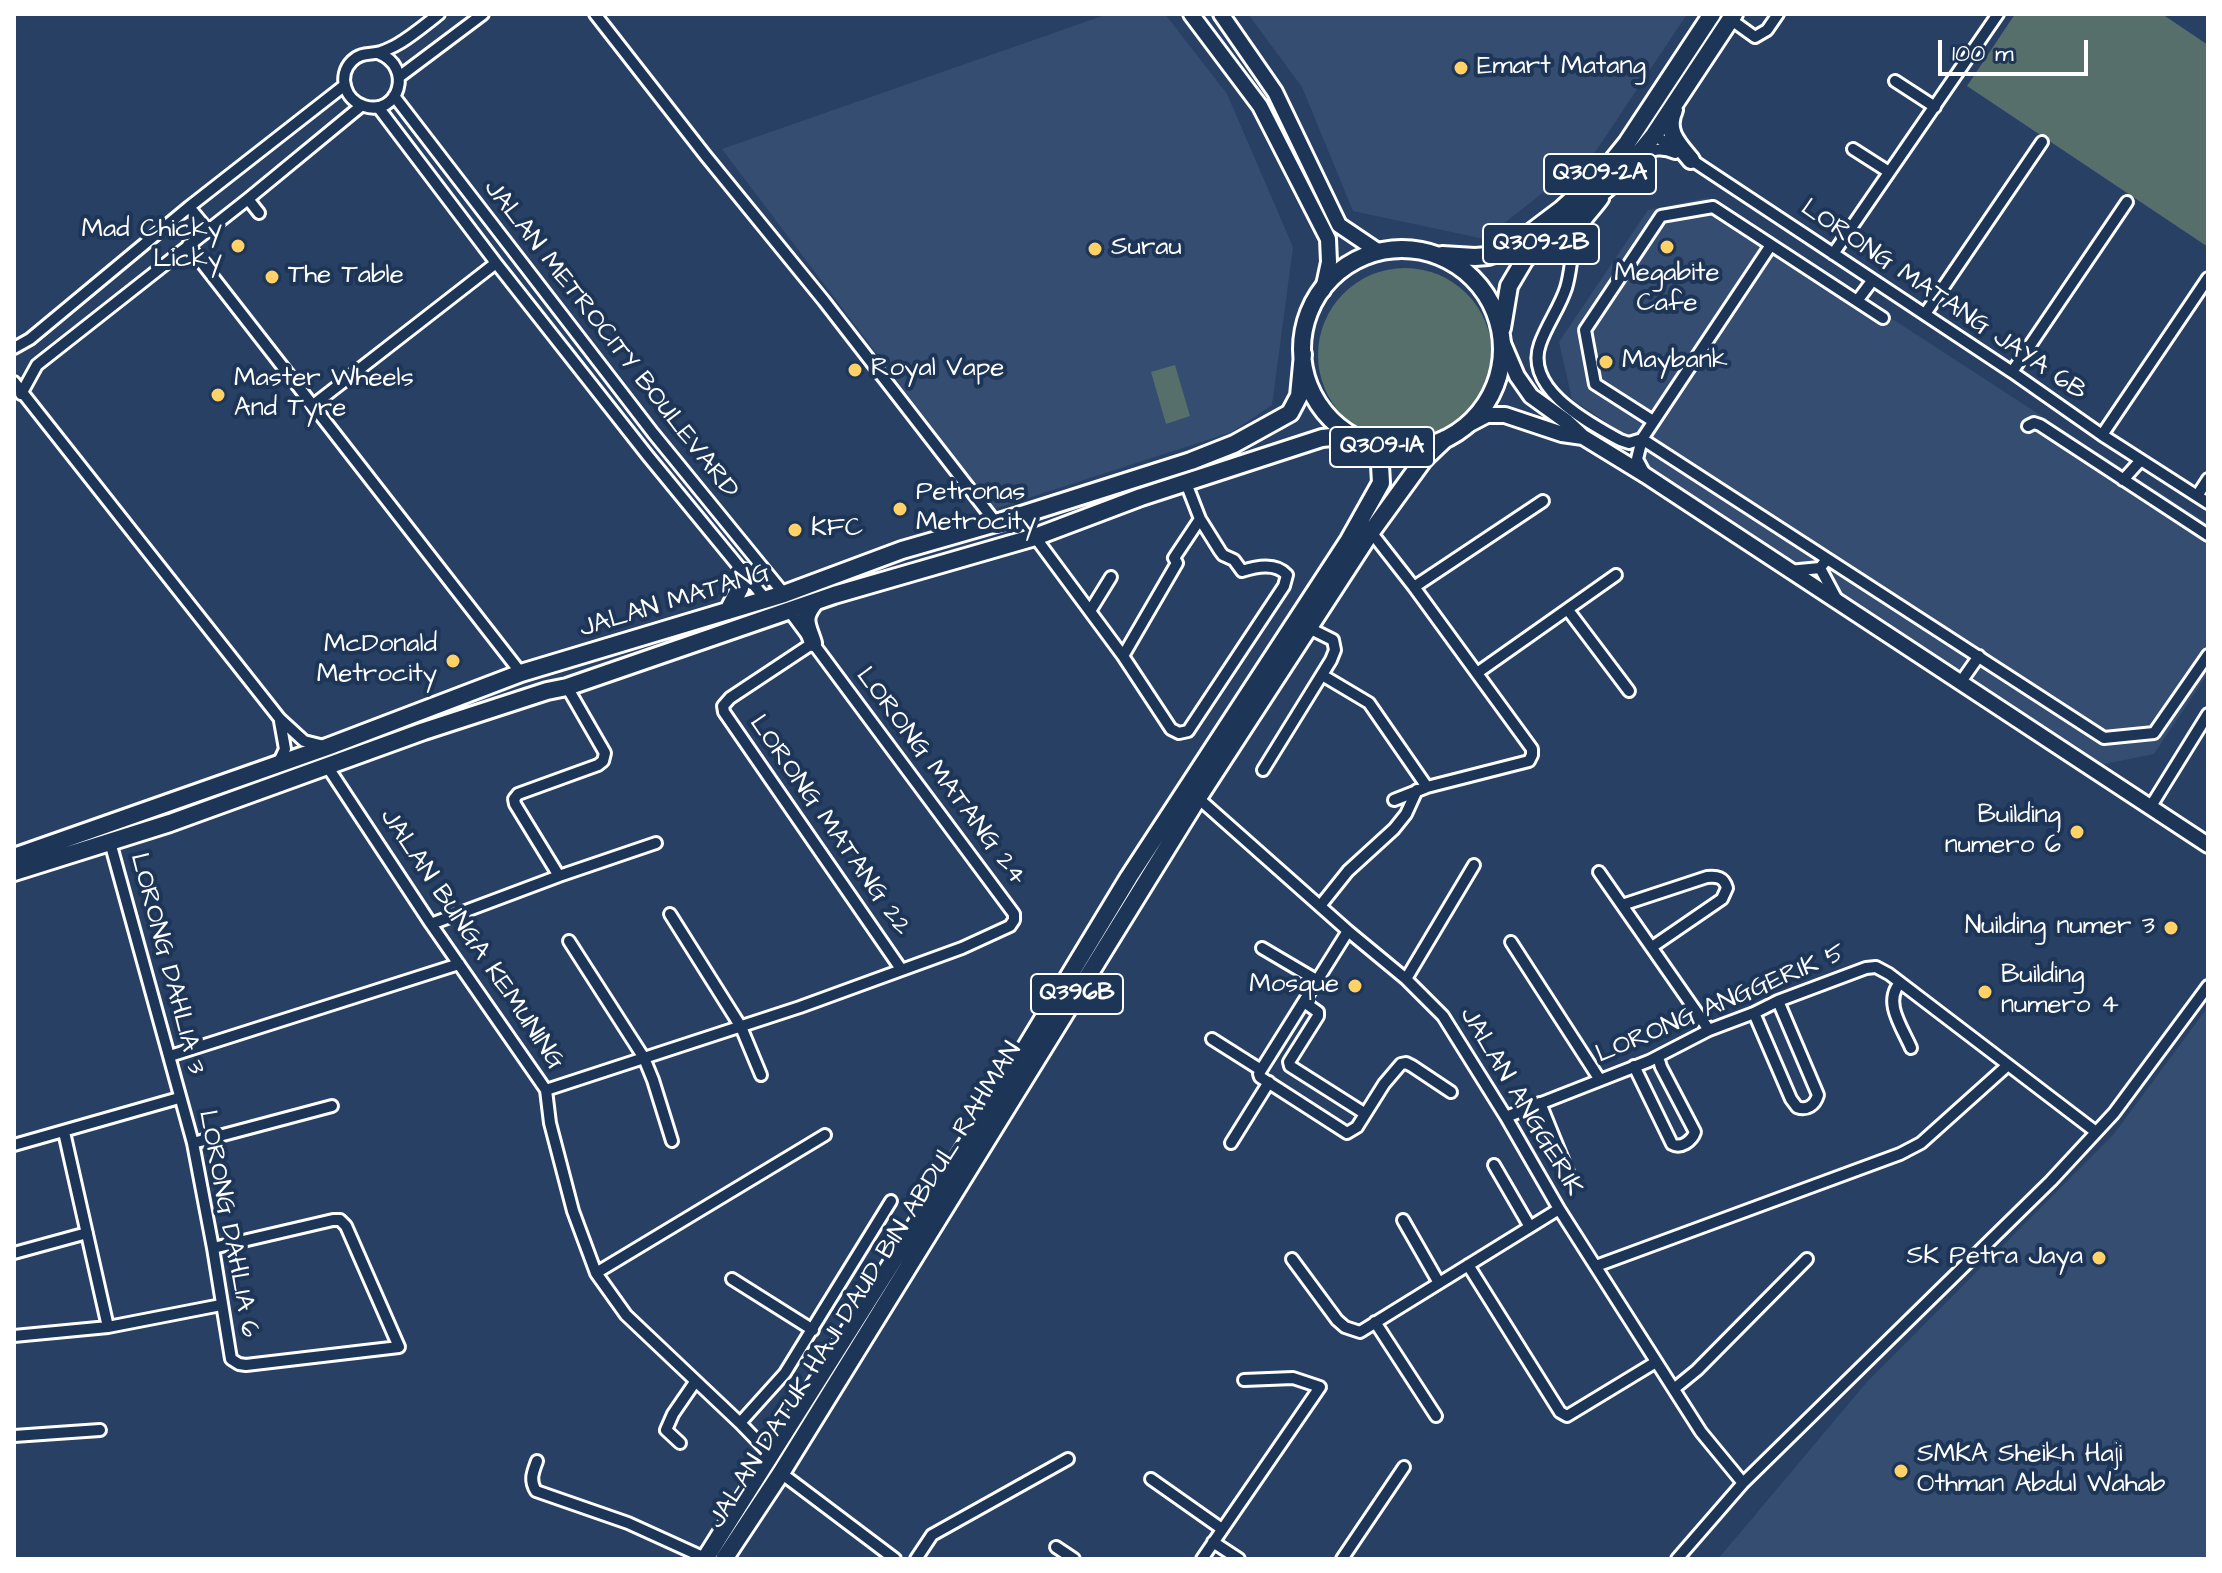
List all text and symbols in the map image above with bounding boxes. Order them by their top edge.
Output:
scale bar [1942,24,2092,74]
text: 100 m [1952,37,2014,71]
place label: Emart Matang [1477,52,1646,84]
marker: Emart Matang [1452,59,1470,77]
road number: Q309-2A [1544,154,1656,194]
street label: JALAN METROCITY BOULEVARD [476,174,744,506]
street label: LORONG MATANG JAYA 6B [1794,194,2092,408]
place label: Mad Chicky Licky [82,215,222,276]
road number: Q309-2B [1483,224,1599,264]
place label: Surau [1111,233,1182,265]
marker: Mad Chicky Licky [229,237,247,255]
marker: Megabite Cafe [1658,238,1676,256]
marker: Surau [1086,240,1104,258]
place label: Megabite Cafe [1614,259,1720,320]
place label: The Table [288,261,404,293]
marker: The Table [263,268,281,286]
place label: Maybank [1622,346,1728,378]
marker: Maybank [1597,353,1615,371]
place label: Royal Vape [871,354,1004,386]
marker: Royal Vape [846,361,864,379]
place label: Master Wheels And Tyre [234,364,414,426]
marker: Master Wheels And Tyre [209,386,227,404]
road number: Q309-1A [1330,427,1434,467]
place label: Petronas Metrocity [916,478,1036,540]
marker: Petronas Metrocity [891,500,909,518]
place label: KFC [811,514,863,546]
marker: KFC [786,521,804,539]
street label: JALAN MATANG [576,558,774,646]
place label: McDonald Metrocity [317,630,437,692]
marker: McDonald Metrocity [444,652,462,670]
street label: LORONG MATANG 24 [848,662,1032,892]
street label: LORONG MATANG 22 [741,710,917,942]
place label: Building numero 6 [1945,801,2061,862]
street label: JALAN BUNGA KEMUNING [372,804,570,1076]
marker: Building numero 6 [2068,823,2086,841]
street label: LORONG DAHLIA 3 [121,850,211,1078]
place label: Nuilding numer 3 [1965,912,2155,944]
marker: Nuilding numer 3 [2162,919,2180,937]
street label: LORONG ANGGERIK 5 [1592,938,1850,1072]
place label: Building numero 4 [2001,961,2119,1022]
place label: Mosque [1249,970,1339,1002]
road number: Q396B [1031,974,1123,1014]
marker: Mosque [1346,977,1364,995]
marker: Building numero 4 [1976,983,1994,1001]
street label: JALAN ANGGERIK [1451,1002,1589,1202]
street label: JALAN DATUK HAJI DAUD BIN ABDUL RAHMAN [702,1037,1030,1535]
street label: LORONG DAHLIA 6 [190,1108,264,1340]
place label: SK Petra Jaya [1907,1242,2083,1274]
marker: SK Petra Jaya [2090,1249,2108,1267]
place label: SMKA Sheikh Haji Othman Abdul Wahab [1917,1440,2165,1502]
marker: SMKA Sheikh Haji Othman Abdul Wahab [1892,1462,1910,1480]

